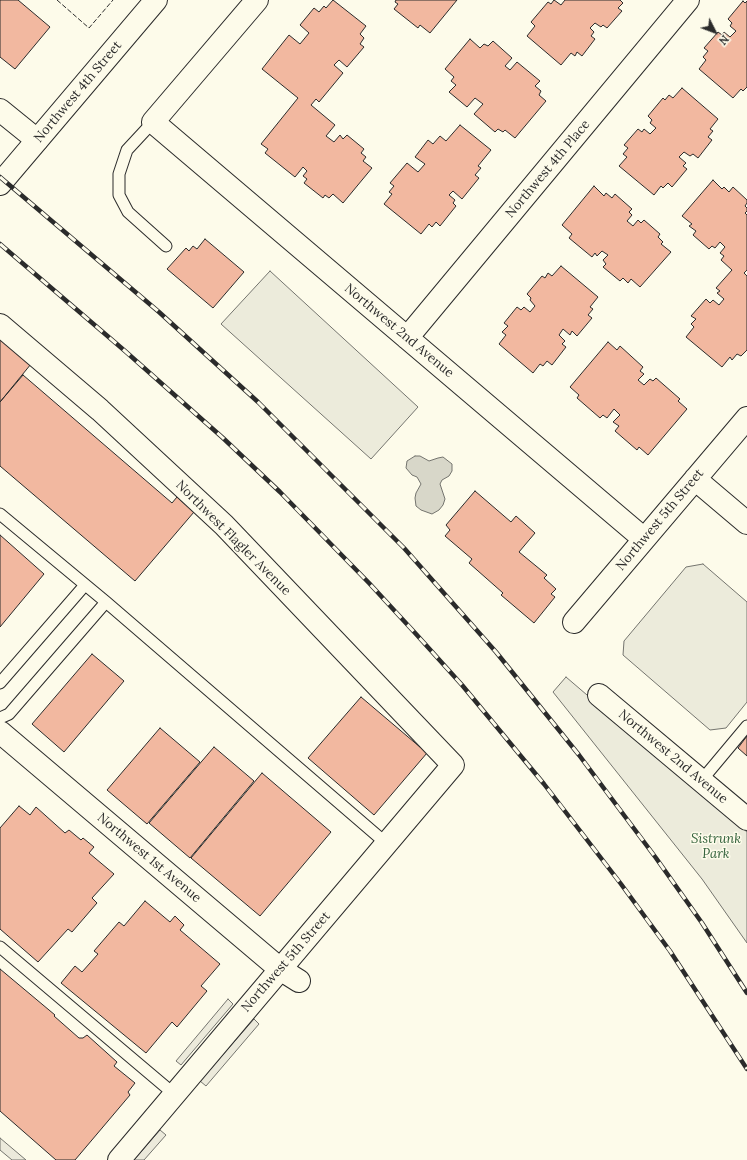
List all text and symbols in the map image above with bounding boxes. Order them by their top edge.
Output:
north arrow [695,12,735,52]
text: N [716,32,732,48]
street label: Northwest 4th Street [31,38,125,146]
street label: Northwest 4th Place [503,117,593,221]
street label: Northwest 2nd Avenue [341,281,457,381]
street label: Northwest 5th Street [613,466,707,574]
street label: Northwest Flagler Avenue [172,477,294,599]
street label: Northwest 2nd Avenue [615,707,731,807]
street label: Northwest 1st Avenue [94,810,204,906]
park label: Sistrunk Park [691,831,741,862]
street label: Northwest 5th Street [238,909,334,1015]

